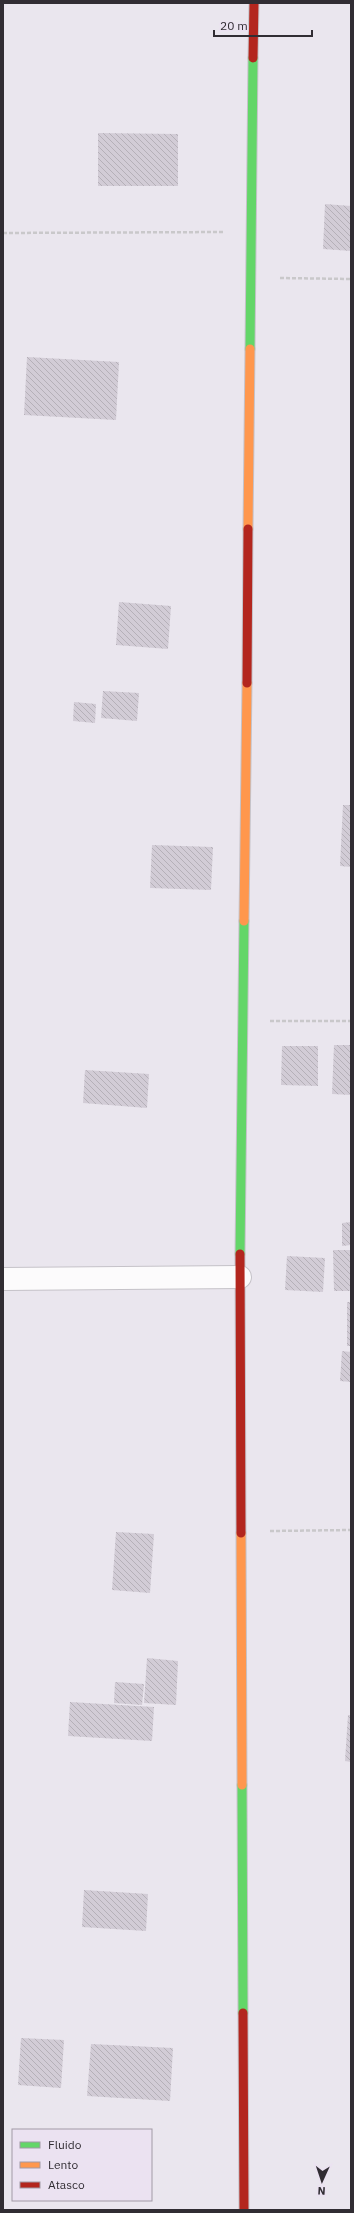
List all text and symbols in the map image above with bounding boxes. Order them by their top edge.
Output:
scale bar [214,12,312,38]
text: 20 m [220,18,248,33]
legend [12,2129,152,2201]
text: Fluido [48,2137,82,2152]
text: Lento [48,2157,78,2172]
north arrow [302,2161,342,2201]
text: Atasco [48,2177,85,2192]
text: N [317,2184,326,2198]

